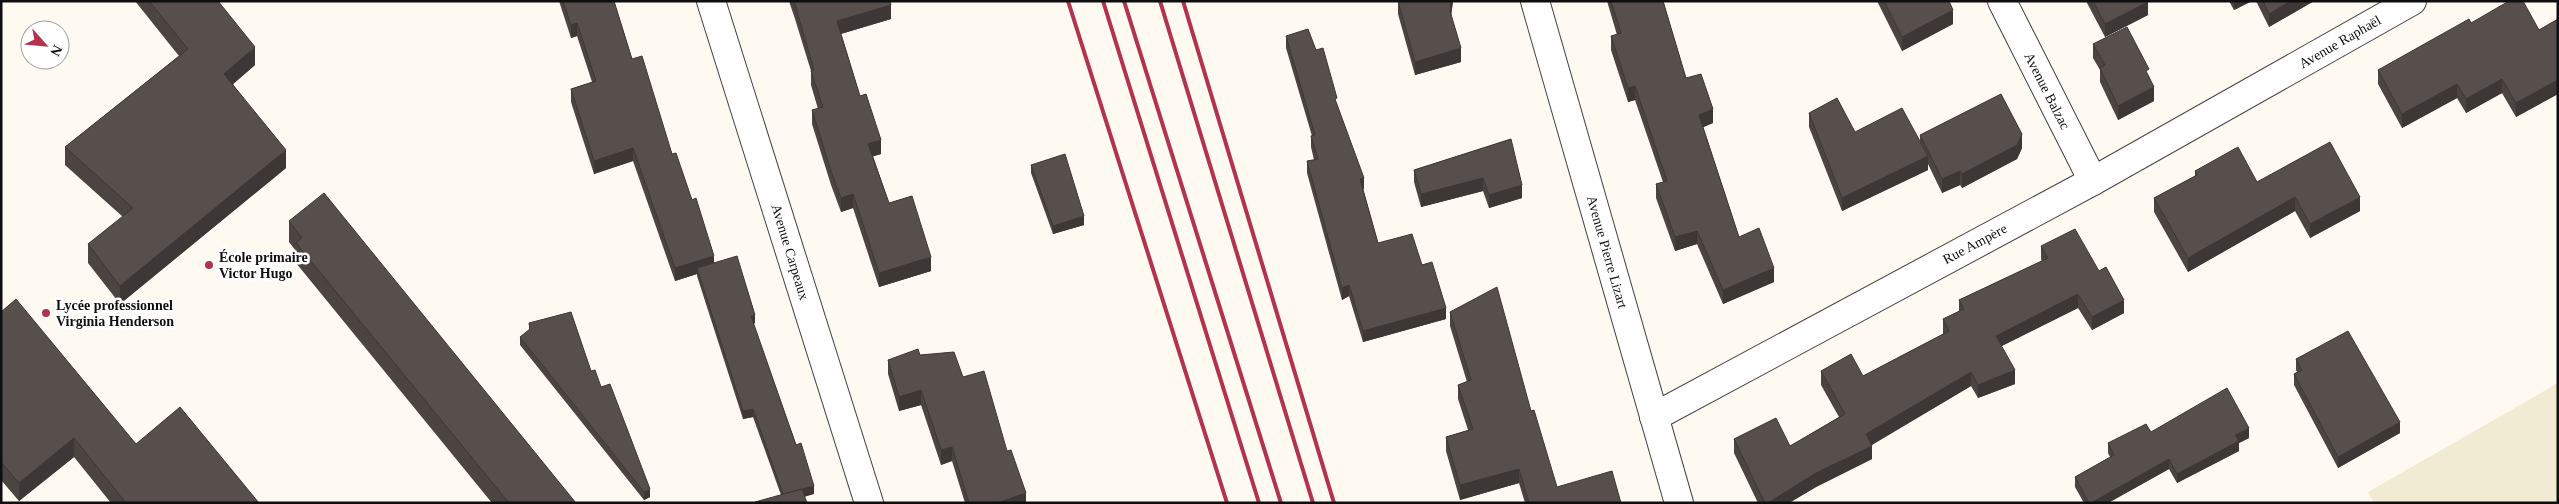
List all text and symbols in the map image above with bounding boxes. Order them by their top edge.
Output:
street label: Avenue Raphaël [2296,12,2384,71]
north arrow [20,20,70,70]
text: N [47,43,65,59]
street label: Avenue Balzac [2021,50,2073,132]
street label: Avenue Pierre Lizart [1584,194,1630,310]
street label: Avenue Carpeaux [768,202,812,302]
street label: Rue Ampère [1940,221,2010,267]
place label: École primaire Victor Hugo [219,249,308,281]
marker: École primaire Victor Hugo [203,259,215,271]
place label: Lycée professionnel Virginia Henderson [56,298,174,329]
marker: Lycée professionnel Virginia Henderson [40,307,52,319]

